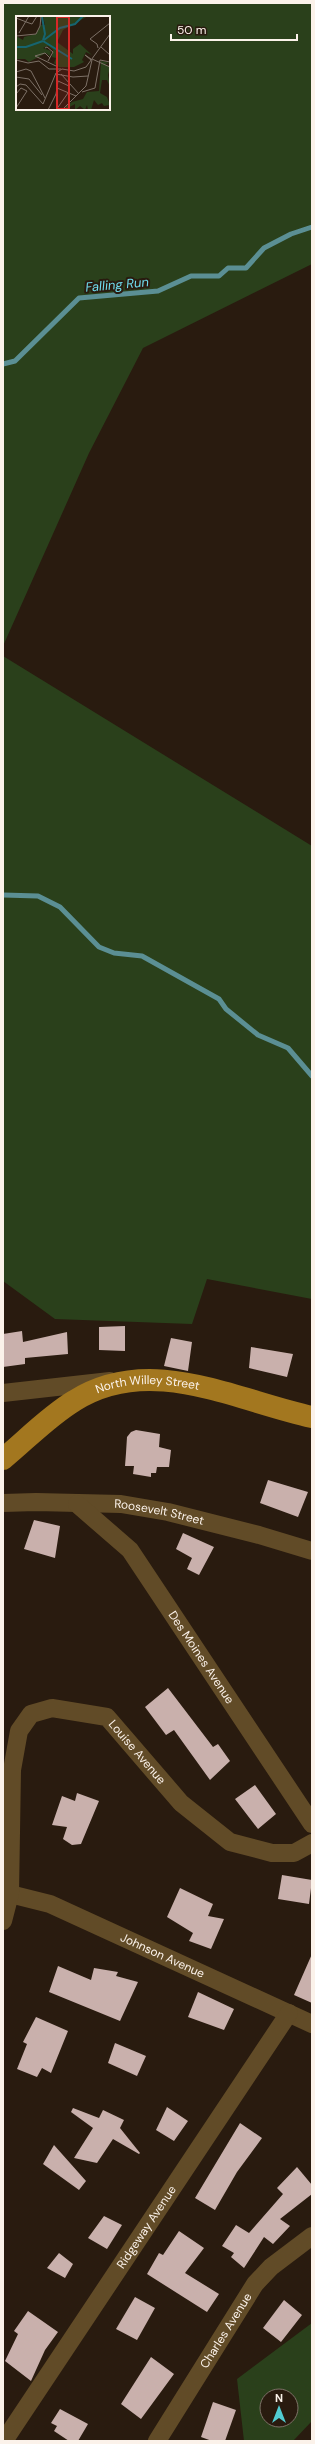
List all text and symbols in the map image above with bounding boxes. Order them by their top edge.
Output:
inset map [16,16,110,110]
scale bar [171,16,297,42]
text: 50 m [177,22,206,38]
water label: Falling Run [85,273,149,296]
street label: North Willey Street [93,1372,201,1397]
street label: Roosevelt Street [114,1496,206,1529]
street label: Des Moines Avenue [165,1608,238,1707]
street label: Louise Avenue [105,1716,169,1788]
street label: Johnson Avenue [118,1929,207,1982]
street label: Ridgeway Avenue [113,2182,180,2272]
street label: Charles Avenue [196,2290,256,2371]
north arrow [259,2388,299,2428]
text: N [275,2391,283,2405]

